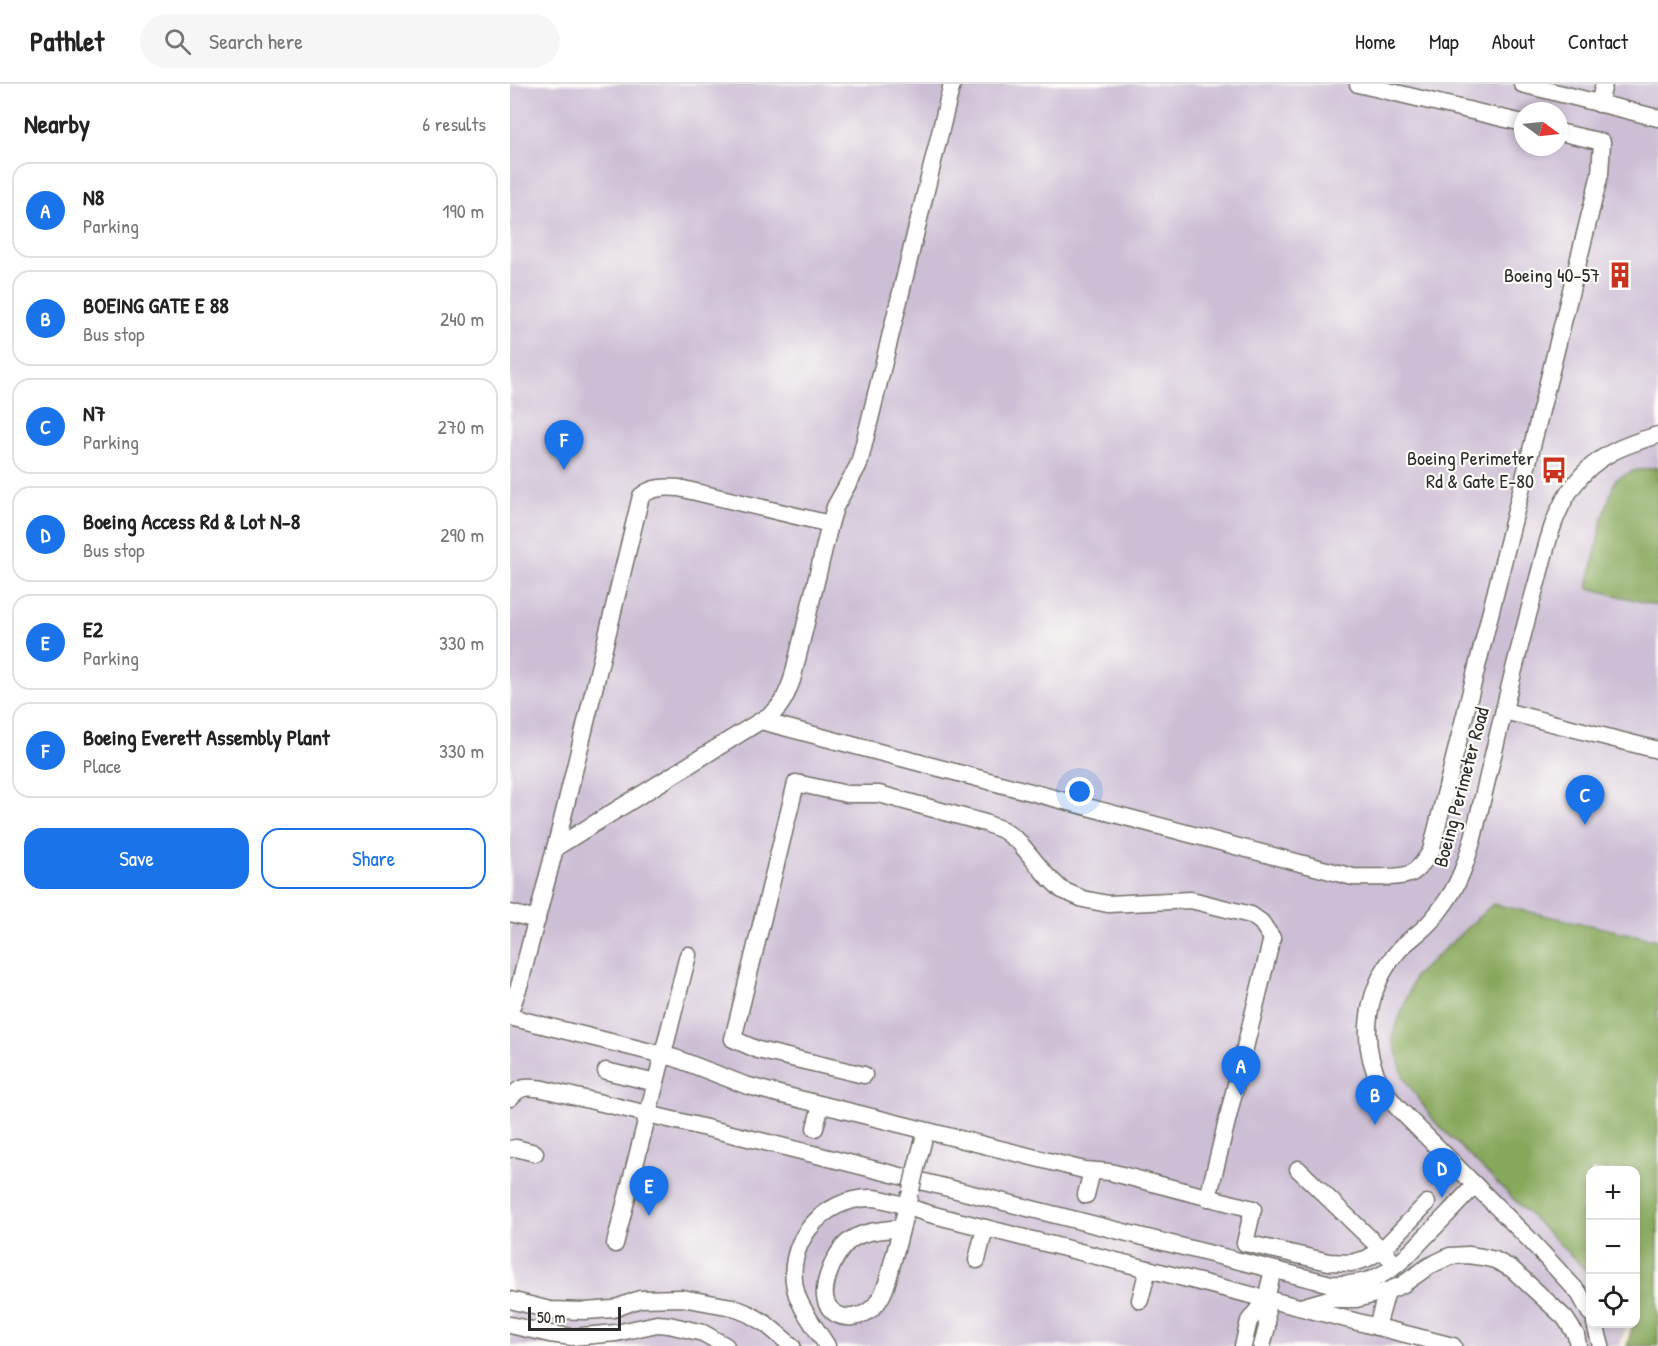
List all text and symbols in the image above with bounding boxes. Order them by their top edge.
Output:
search box [140,14,560,68]
text: Pathlet [30,22,104,60]
icon: search [161,25,194,58]
text: Search here [209,26,303,56]
text: Home [1355,27,1396,56]
text: Map [1429,27,1459,56]
text: About [1492,27,1535,56]
text: Contact [1568,27,1628,56]
north arrow [1514,102,1568,156]
text: Nearby [24,106,90,141]
text: 6 results [422,110,486,137]
text: N8 [83,182,104,212]
text: A [41,197,50,224]
text: 190 m [442,197,484,224]
text: Parking [83,212,139,239]
building icon: Boeing 40-57 [1605,260,1635,290]
place label: Boeing 40-57 [1504,261,1600,288]
text: BOEING GATE E 88 [83,290,229,320]
text: B [40,305,51,332]
text: 240 m [440,305,484,332]
text: Bus stop [83,320,145,347]
text: N7 [83,398,106,428]
text: C [40,413,51,440]
text: 270 m [438,413,484,440]
pin: F [544,420,584,470]
text: Parking [83,428,139,455]
place label: Boeing Perimeter Rd & Gate E-80 [1407,444,1534,494]
bus stop icon: Boeing Perimeter Rd & Gate E-80 [1539,455,1569,485]
text: Boeing Access Rd & Lot N-8 [83,506,300,536]
text: D [41,521,50,548]
text: 290 m [440,521,484,548]
text: Bus stop [83,536,145,563]
text: E2 [83,614,103,644]
text: E [41,629,50,656]
text: 330 m [439,629,484,656]
text: Parking [83,644,139,671]
street label: Boeing Perimeter Road [1426,704,1495,870]
text: Boeing Everett Assembly Plant [83,722,329,752]
text: F [42,737,49,764]
text: 330 m [439,737,484,764]
text: Place [83,752,122,779]
pin: C [1566,776,1604,825]
your location [1065,777,1094,806]
button: Save [24,828,249,889]
button: Share [261,828,486,889]
pin: A [1222,1046,1260,1096]
pin: B [1356,1076,1394,1125]
pin: D [1422,1148,1462,1198]
pin: E [630,1166,668,1216]
map controls [1586,1166,1640,1328]
button: + [1586,1166,1640,1220]
button: − [1586,1220,1640,1274]
button: locate [1586,1274,1640,1328]
scale bar [528,1304,621,1332]
text: 50 m [537,1306,566,1328]

